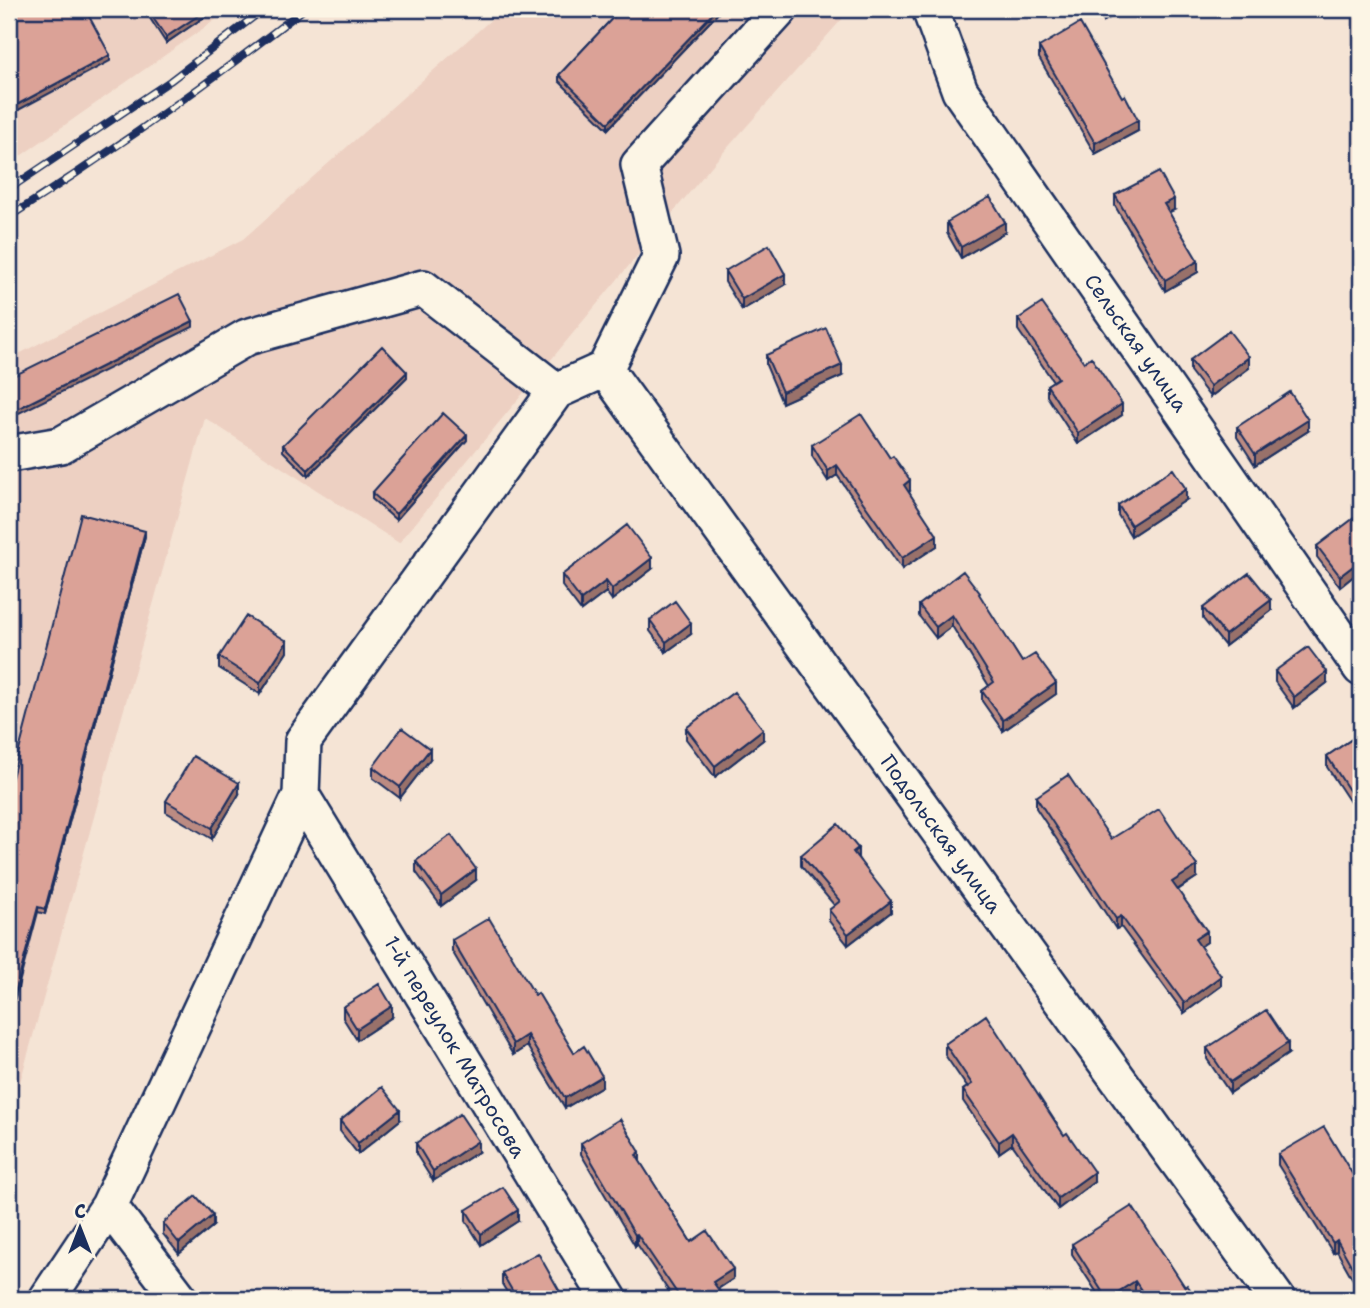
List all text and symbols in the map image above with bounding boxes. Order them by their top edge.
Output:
street label: Сельская улица [1078,268,1194,418]
street label: Подольская улица [874,749,1008,919]
street label: 1-й переулок Матросова [378,931,532,1163]
north arrow [46,1192,116,1262]
text: С [74,1199,86,1224]

